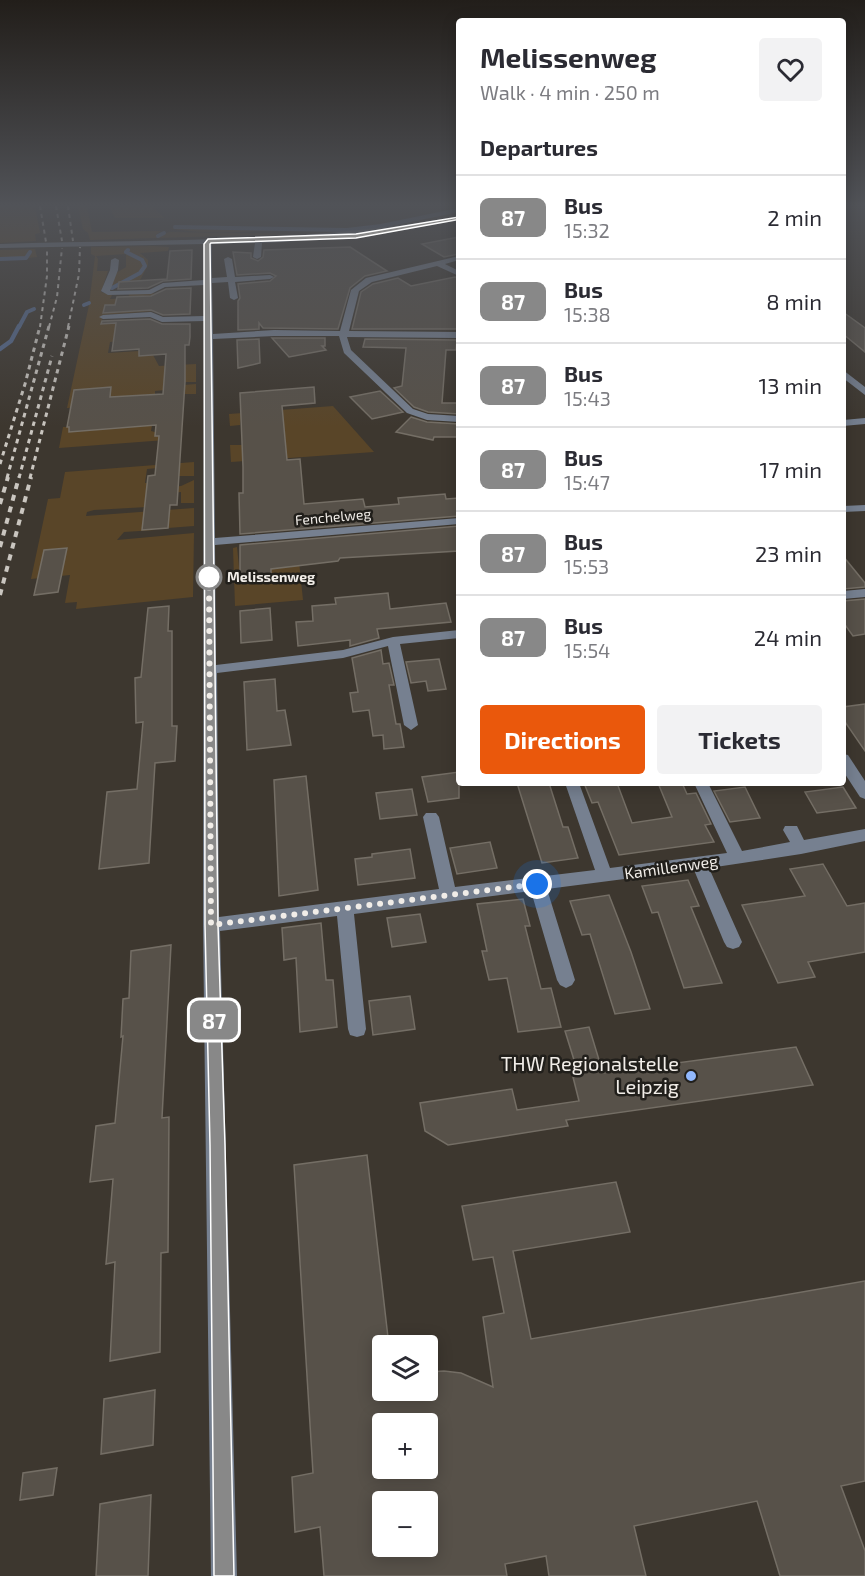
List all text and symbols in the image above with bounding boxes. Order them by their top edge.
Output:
button: heart [759,38,822,101]
text: Melissenweg [480,40,656,74]
text: Walk · 4 min · 250 m [480,80,660,104]
text: Departures [480,134,598,160]
text: Bus [564,192,603,218]
text: 2 min [767,204,822,230]
text: 87 [501,205,525,230]
text: 15:32 [564,218,610,242]
text: Bus [564,276,603,302]
text: 8 min [766,288,822,314]
text: 87 [501,289,525,314]
text: 15:38 [564,302,611,326]
text: Bus [564,360,603,386]
text: 13 min [759,372,822,398]
text: 87 [501,373,525,398]
text: 15:43 [564,386,611,410]
text: Bus [564,444,603,470]
text: 17 min [760,456,822,482]
text: 87 [501,457,525,482]
text: 15:47 [564,470,610,494]
street label: Fenchelweg [294,505,372,528]
text: Bus [564,528,603,554]
text: 23 min [755,540,822,566]
text: 87 [501,541,525,566]
text: 15:53 [564,554,609,578]
marker: Melissenweg [196,564,222,590]
place label: Melissenweg [227,568,315,585]
text: Bus [564,612,603,638]
text: 24 min [754,624,822,650]
text: 87 [501,625,525,650]
text: 15:54 [564,638,610,662]
button: Directions [480,705,645,774]
button: Tickets [657,705,822,774]
street label: Kamillenweg [623,851,719,882]
your location [522,869,552,899]
line badge: 87 [187,1000,241,1040]
text: 87 [202,1008,226,1033]
place label: THW Regionalstelle Leipzig [501,1051,679,1098]
marker: THW Regionalstelle Leipzig [684,1069,698,1083]
map controls [372,1335,438,1557]
button: layers [372,1335,438,1401]
button: + [372,1413,438,1479]
button: − [372,1491,438,1557]

